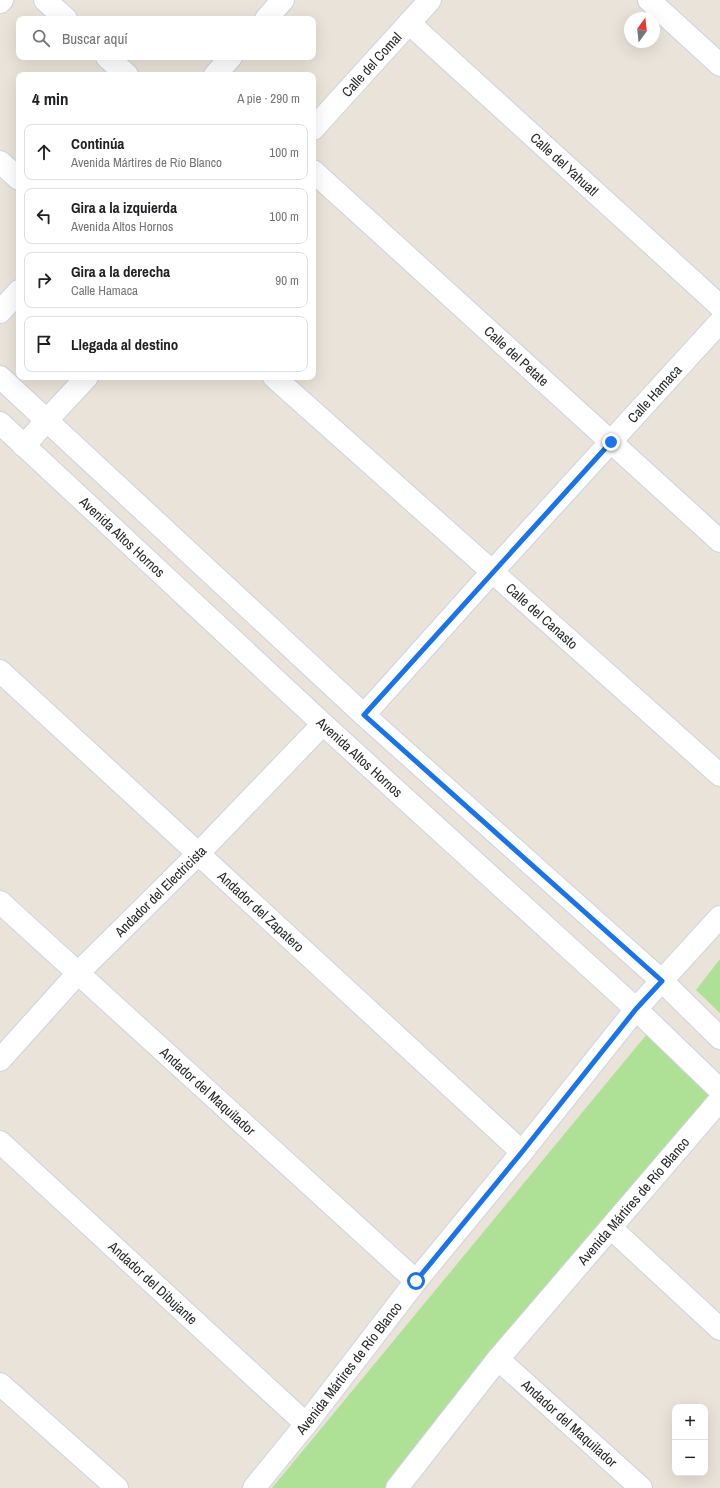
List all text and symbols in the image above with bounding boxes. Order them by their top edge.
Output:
north arrow [624,12,660,48]
search box [16,16,316,60]
icon: search [30,27,52,49]
text: Buscar aquí [62,28,128,49]
street label: Calle del Comal [338,28,405,101]
text: 4 min [32,87,68,110]
text: A pie · 290 m [237,90,300,107]
street label: Calle del Yahuatl [526,129,602,200]
text: Continúa [71,133,124,154]
icon: ahead [33,141,55,163]
text: 100 m [269,144,299,161]
text: Avenida Mártires de Río Blanco [71,154,222,171]
text: Gira a la izquierda [71,197,177,218]
icon: left [33,205,55,227]
text: 100 m [269,208,299,225]
text: Avenida Altos Hornos [71,218,173,235]
text: Gira a la derecha [71,261,170,282]
icon: right [33,269,55,291]
text: 90 m [275,272,299,289]
text: Calle Hamaca [71,282,138,299]
street label: Calle del Petate [480,322,553,390]
icon: arrive [33,333,55,355]
text: Llegada al destino [71,334,178,355]
street label: Calle Hamaca [623,361,686,427]
route end [602,433,620,451]
street label: Avenida Altos Hornos [75,492,169,581]
street label: Calle del Canasto [502,579,582,653]
street label: Avenida Altos Hornos [312,713,407,801]
street label: Andador del Electricista [110,841,211,941]
street label: Andador del Zapatero [213,867,308,956]
street label: Andador del Maquilador [156,1043,259,1139]
street label: Avenida Mártires de Río Blanco [573,1133,693,1269]
street label: Andador del Dibujante [104,1237,201,1328]
route start [407,1272,425,1290]
street label: Avenida Mártires de Río Blanco [292,1298,406,1439]
street label: Andador del Maquilador [517,1375,621,1471]
map controls [672,1404,708,1476]
button: + [672,1404,708,1440]
button: − [672,1440,708,1476]

